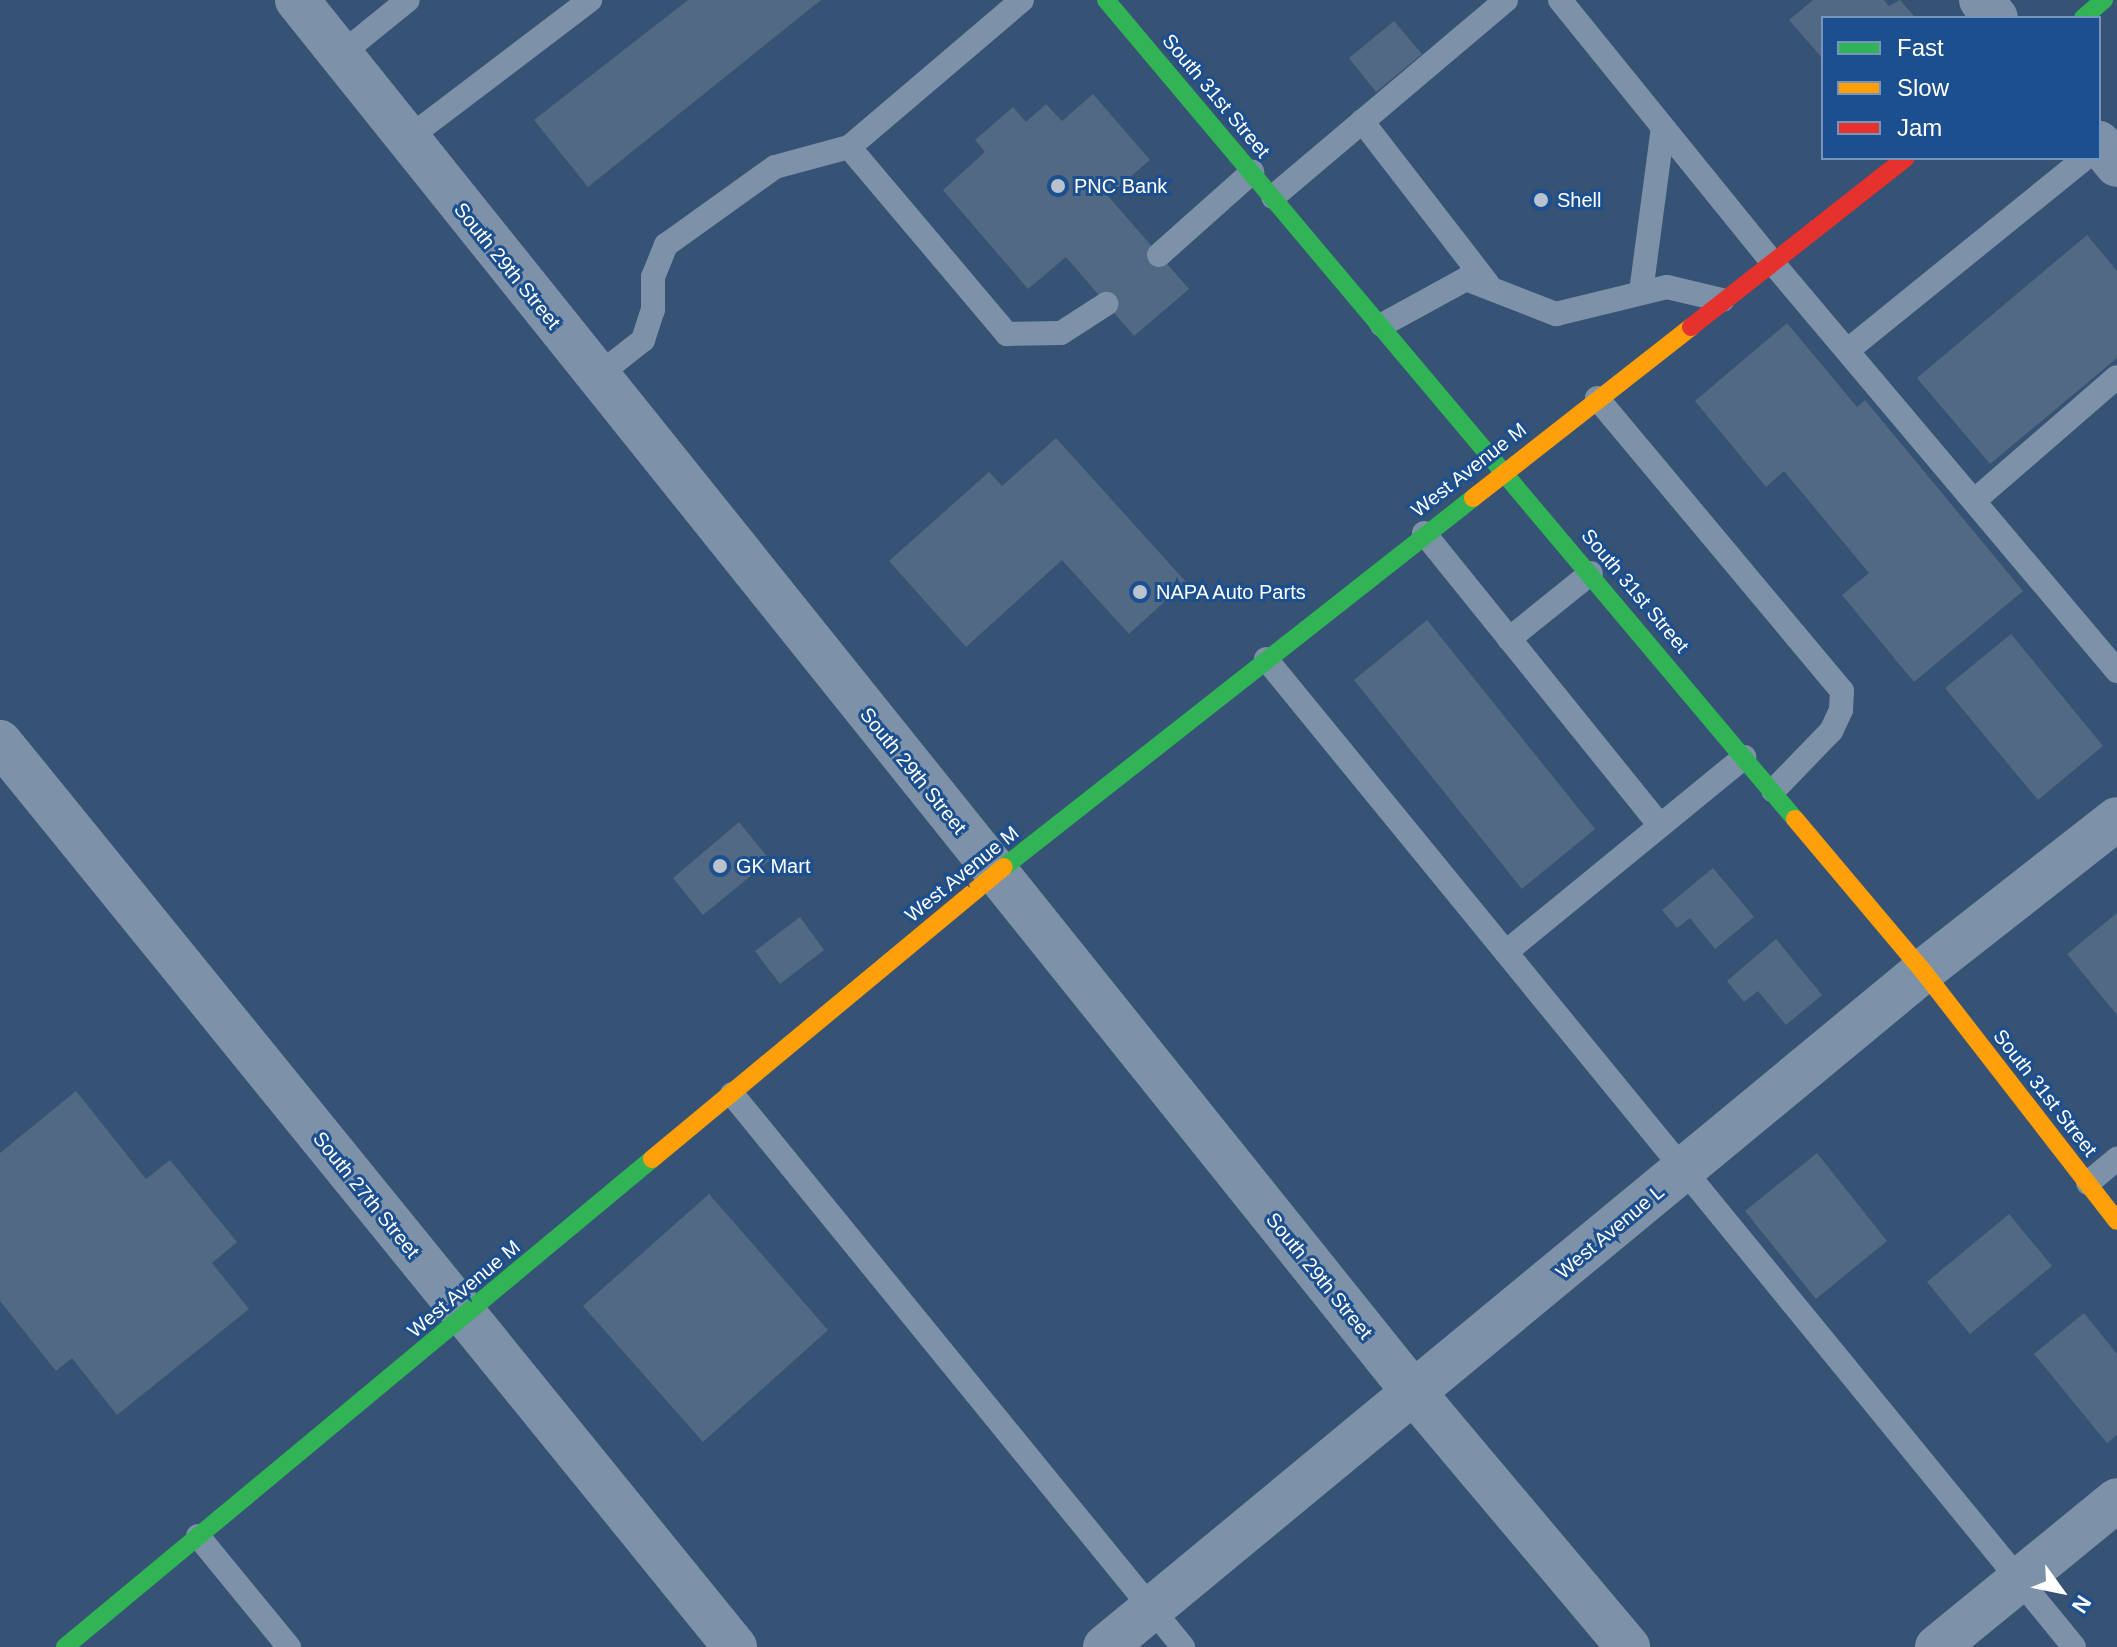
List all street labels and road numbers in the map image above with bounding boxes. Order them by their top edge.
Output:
street label: South 31st Street [1157,29,1275,163]
street label: South 29th Street [449,198,565,334]
street label: West Avenue M [1406,417,1532,523]
street label: South 31st Street [1576,524,1694,658]
street label: South 29th Street [855,703,971,839]
street label: West Avenue M [900,820,1024,928]
street label: South 31st Street [1988,1025,2102,1161]
street label: South 27th Street [308,1127,424,1263]
street label: West Avenue L [1551,1179,1669,1285]
street label: South 29th Street [1261,1208,1377,1344]
street label: West Avenue M [402,1235,526,1343]

